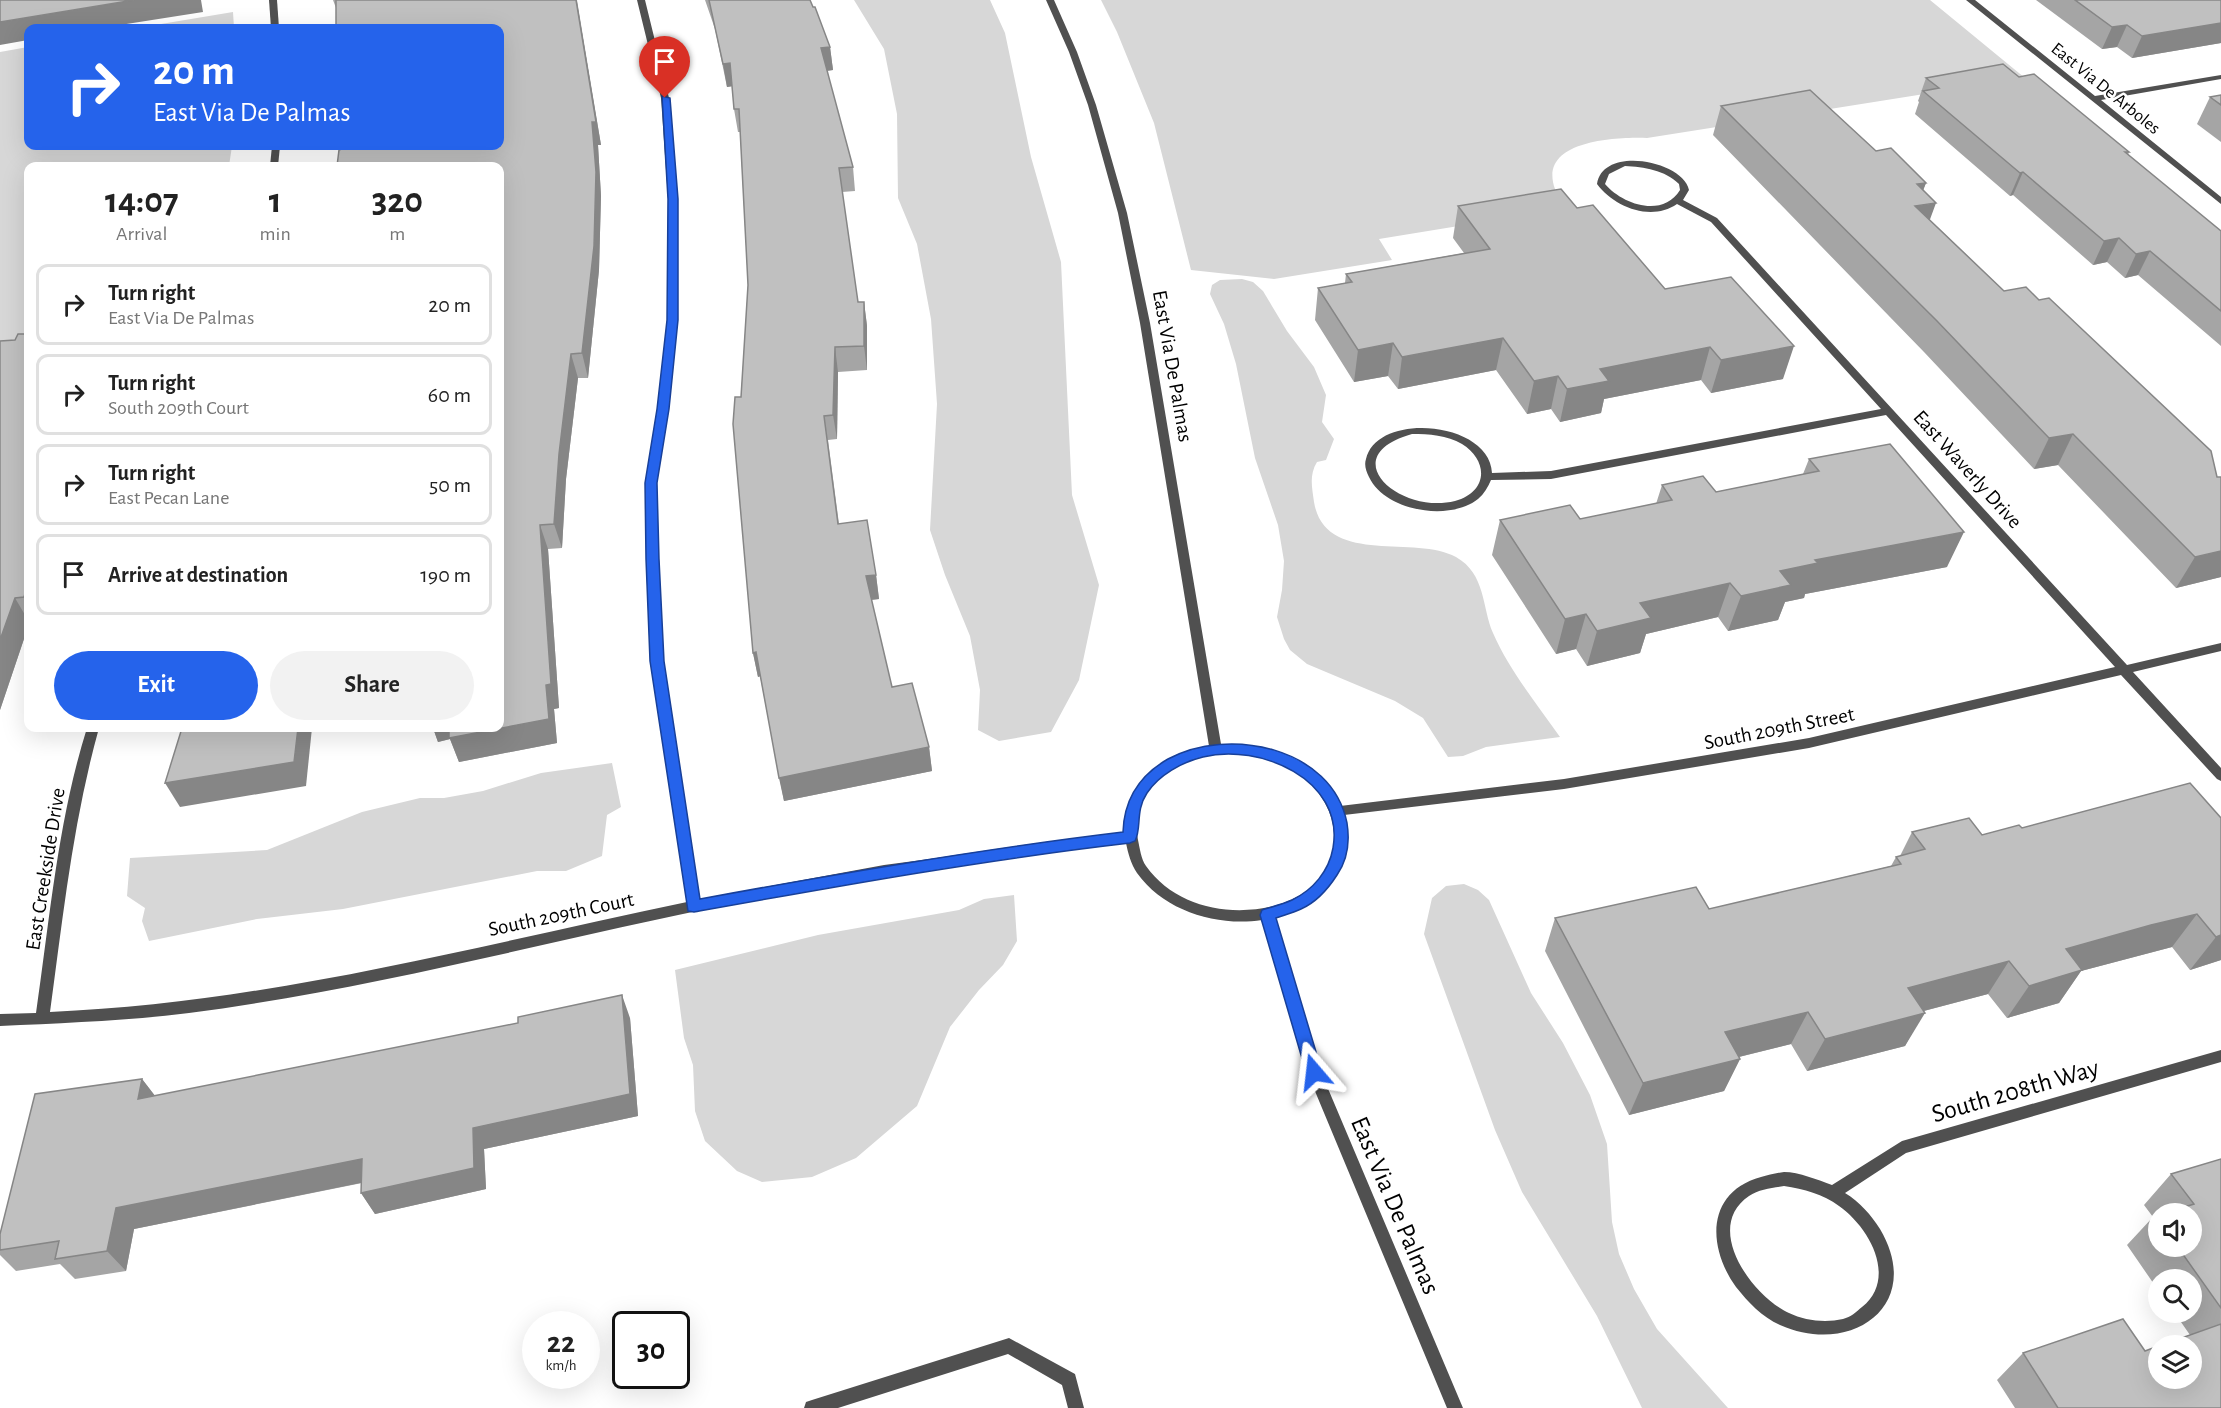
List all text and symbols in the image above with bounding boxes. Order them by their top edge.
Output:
pin [639,36,690,98]
street label: East Via De Arboles [2048,40,2163,138]
icon: arrive [648,45,681,78]
icon: right [54,48,132,126]
text: 20 m [153,50,235,92]
text: East Via De Palmas [153,99,351,126]
text: 14:07 [105,183,179,219]
text: 1 [269,183,282,219]
text: 320 [372,183,423,219]
text: Arrival [116,224,168,244]
text: min [260,224,291,244]
text: m [389,224,405,244]
text: Turn right [108,282,195,304]
icon: right [57,288,90,321]
street label: East Via De Palmas [1149,289,1196,444]
text: 20 m [428,294,471,316]
text: East Via De Palmas [108,308,254,328]
text: Turn right [108,372,195,394]
icon: right [57,378,90,411]
text: 60 m [428,384,471,406]
text: South 209th Court [108,398,249,418]
street label: East Waverly Drive [1909,406,2026,532]
text: Turn right [108,462,195,484]
icon: right [57,468,90,501]
text: 50 m [429,474,471,496]
text: East Pecan Lane [108,488,229,508]
icon: arrive [57,558,90,591]
text: Arrive at destination [108,564,288,586]
text: 190 m [420,564,471,586]
button: Exit [54,651,258,720]
button: Share [270,651,474,720]
street label: South 209th Street [1702,704,1856,753]
street label: East Creekside Drive [22,786,69,952]
street label: South 209th Court [487,889,636,940]
position arrow [1282,1040,1346,1104]
street label: South 208th Way [1929,1055,2102,1127]
street label: East Via De Palmas [1346,1113,1444,1298]
map controls [2148,1203,2202,1389]
button: sound [2148,1203,2202,1257]
button: search [2148,1269,2202,1323]
speed limit sign: 30 [612,1311,690,1389]
text: 22 [547,1328,575,1358]
button: layers [2148,1335,2202,1389]
text: km/h [546,1358,576,1373]

